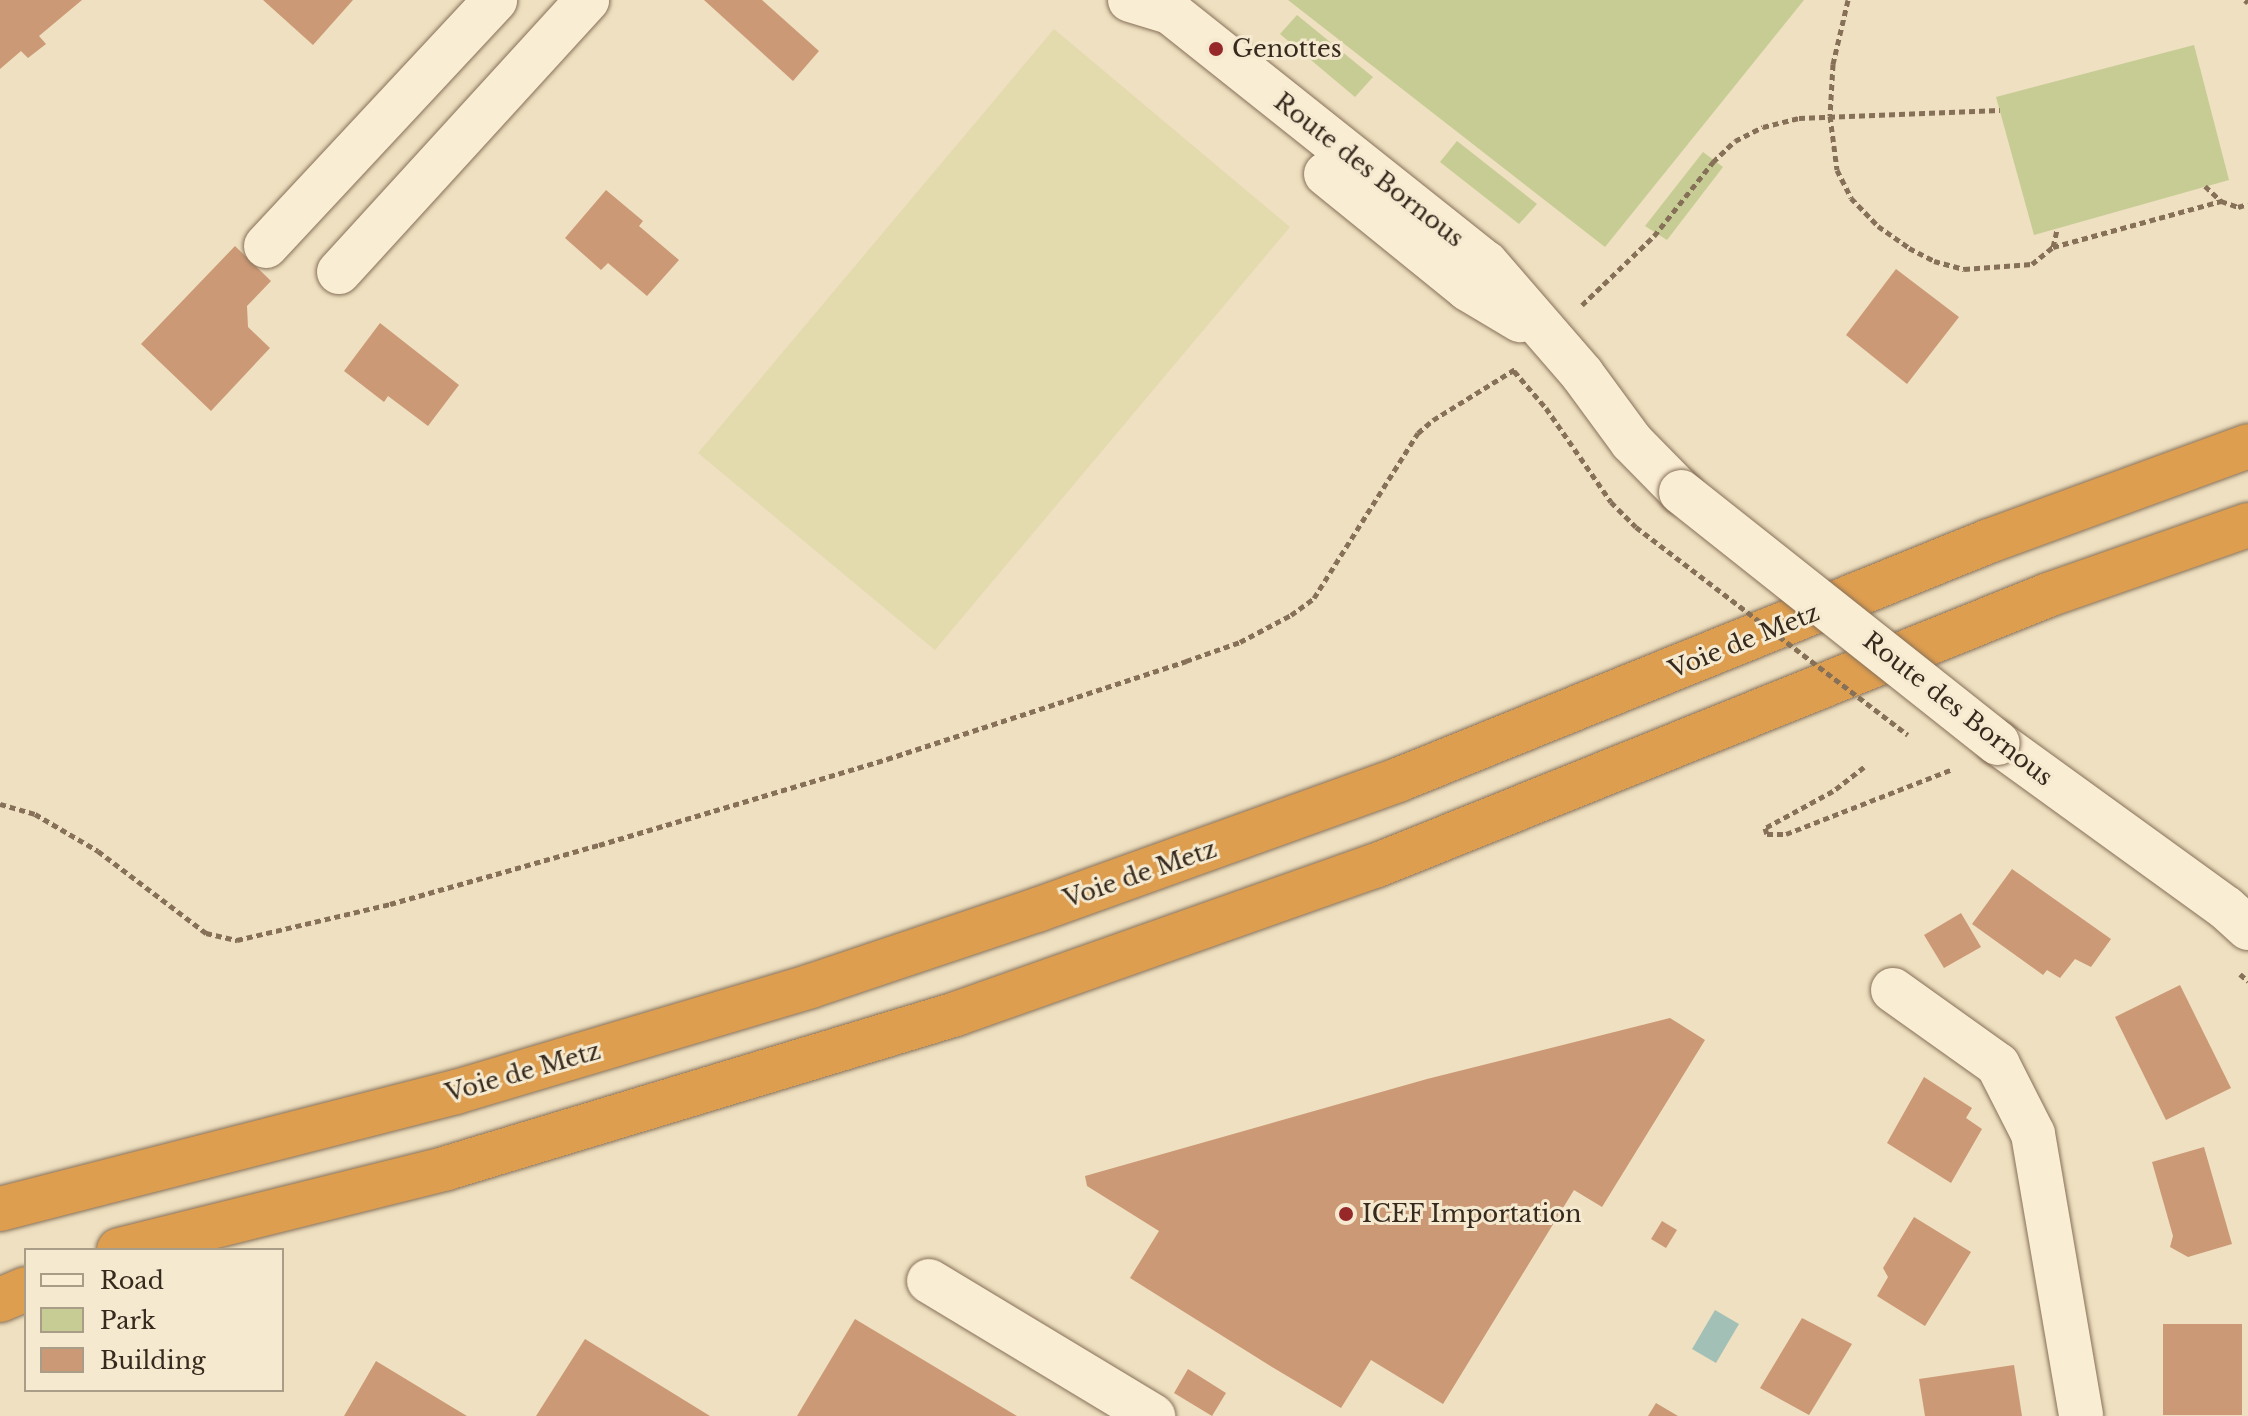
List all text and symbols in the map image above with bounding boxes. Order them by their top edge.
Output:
place label: Genottes [1232,35,1342,63]
marker: Genottes [1207,40,1225,58]
street label: Route des Bornous [1268,87,1470,253]
street label: Voie de Metz [1664,598,1824,684]
street label: Route des Bornous [1857,626,2059,792]
street label: Voie de Metz [1060,834,1220,914]
street label: Voie de Metz [442,1036,604,1108]
place label: ICEF Importation [1362,1200,1582,1228]
marker: ICEF Importation [1337,1205,1355,1223]
legend [24,1248,284,1392]
text: Road [100,1266,164,1295]
text: Park [100,1306,156,1335]
text: Building [100,1346,206,1375]

